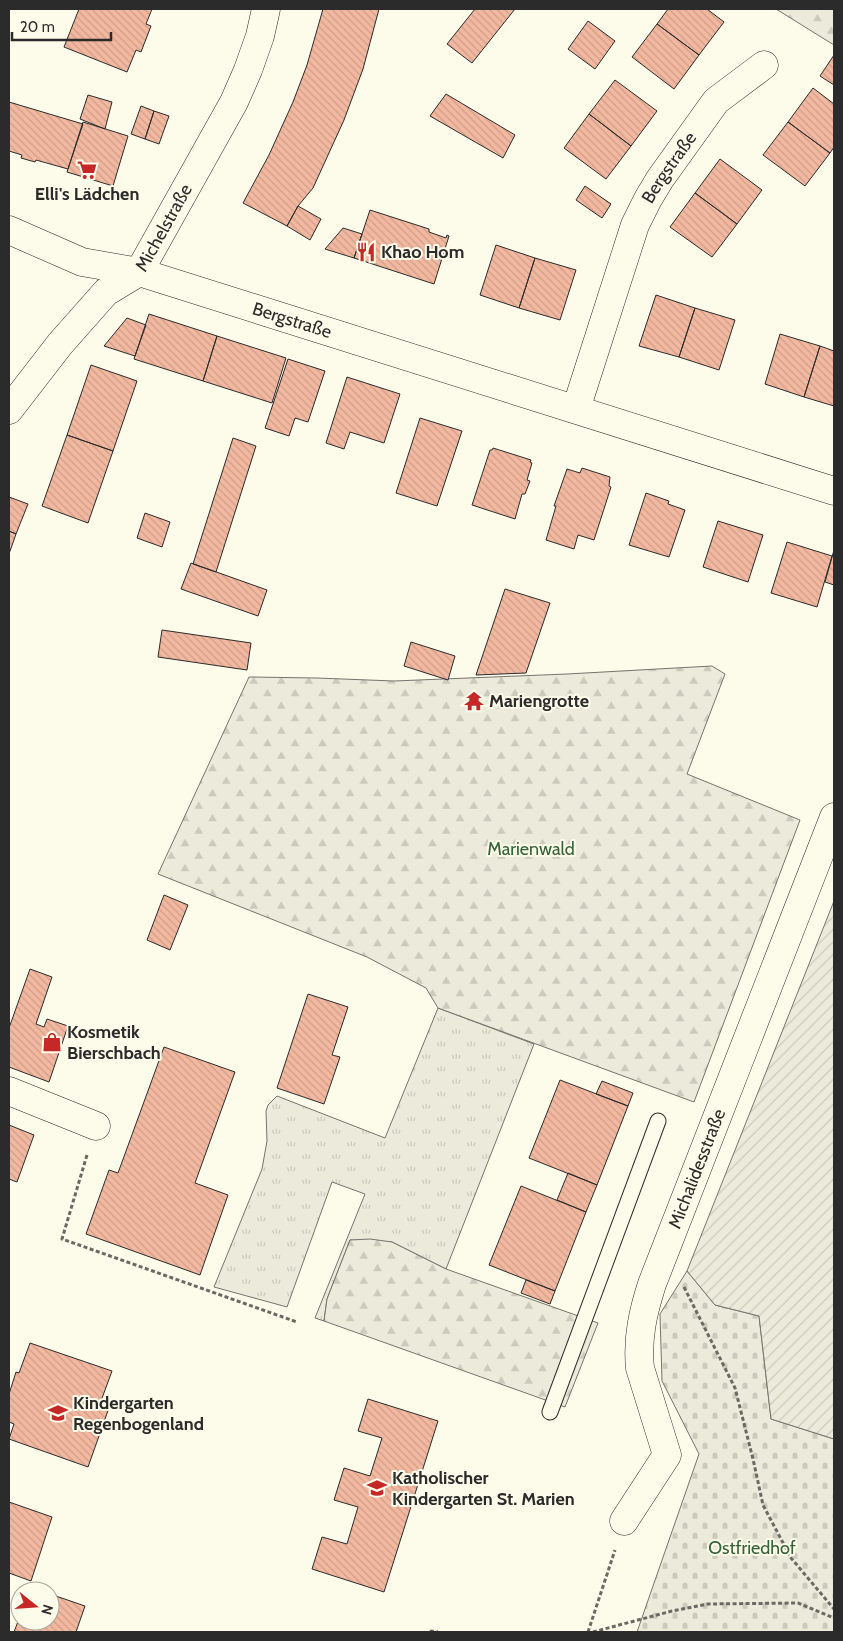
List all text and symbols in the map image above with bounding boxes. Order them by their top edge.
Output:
scale bar [12,10,111,42]
text: 20 m [20,18,55,36]
street label: Bergstraße [637,128,701,207]
supermarket icon: Elli's Lädchen [76,159,98,181]
street label: Michelstraße [130,180,197,276]
place label: Elli's Lädchen [35,183,139,205]
restaurant icon: Khao Hom [355,241,377,263]
place label: Khao Hom [381,241,464,263]
street label: Bergstraße [250,297,334,343]
temple icon: Mariengrotte [463,690,485,712]
place label: Mariengrotte [489,690,589,712]
park label: Marienwald [487,838,575,860]
place label: Kosmetik Bierschbach [67,1021,161,1064]
shop icon: Kosmetik Bierschbach [41,1031,63,1053]
street label: Michalidesstraße [664,1106,730,1232]
place label: Kindergarten Regenbogenland [73,1392,204,1435]
school or university icon: Kindergarten Regenbogenland [47,1402,69,1424]
place label: Katholischer Kindergarten St. Marien [392,1467,575,1510]
school or university icon: Katholischer Kindergarten St. Marien [366,1477,388,1499]
park label: Ostfriedhof [708,1537,796,1559]
north arrow [10,1581,60,1631]
text: N [37,1602,57,1617]

